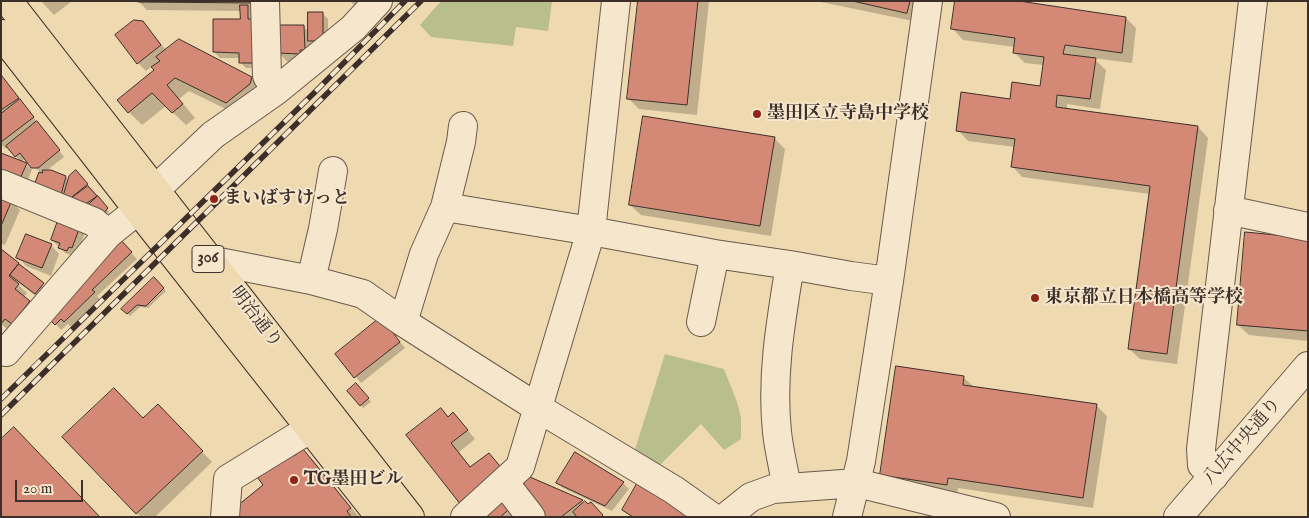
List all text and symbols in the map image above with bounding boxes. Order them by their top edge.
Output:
place label: 墨田区立寺島中学校 [767,103,929,125]
marker: 墨田区立寺島中学校 [751,108,763,120]
place label: まいばすけっと [224,188,350,210]
marker: まいばすけっと [208,193,220,205]
road number: 306 [192,245,224,272]
street label: 明治通り [224,283,286,353]
place label: 東京都立日本橋高等学校 [1045,287,1243,309]
marker: 東京都立日本橋高等学校 [1029,292,1041,304]
street label: 八広中央通り [1199,394,1287,490]
place label: TG墨田ビル [304,469,403,491]
scale bar [18,470,85,502]
marker: TG墨田ビル [288,474,300,486]
text: 20 m [23,479,52,498]

